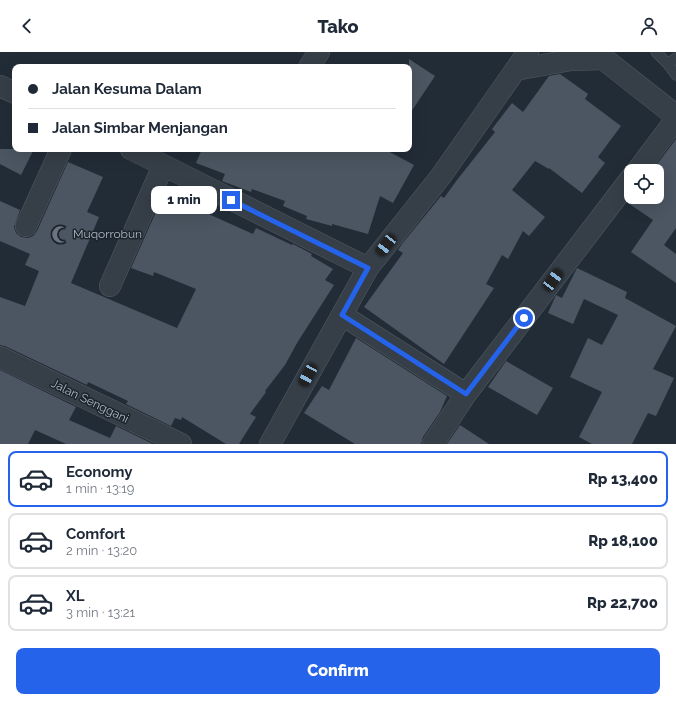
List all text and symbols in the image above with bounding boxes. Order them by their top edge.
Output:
icon: back [16,15,38,37]
icon: person [638,15,660,37]
text: Tako [317,16,359,37]
text: Jalan Kesuma Dalam [52,80,202,98]
text: Jalan Simbar Menjangan [52,119,228,137]
map controls [624,164,664,204]
button: locate [624,164,664,204]
callout: 1 min [151,186,217,214]
route end [222,191,240,209]
text: 1 min [167,192,201,207]
mosque icon: Muqorrobun [50,224,70,244]
place label: Muqorrobun [73,227,142,241]
car [374,232,398,258]
car [541,267,565,293]
route start [515,309,533,327]
car [297,362,319,388]
street label: Jalan Senggani [49,376,131,426]
icon: car [18,461,54,497]
text: Economy [66,463,133,481]
text: Rp 13,400 [588,470,658,488]
text: 1 min · 13:19 [66,481,134,496]
icon: car [18,523,54,559]
text: Comfort [66,525,125,543]
text: Rp 18,100 [588,532,658,550]
text: 2 min · 13:20 [66,543,137,558]
icon: car [18,585,54,621]
text: XL [66,587,84,605]
text: Rp 22,700 [587,594,658,612]
text: 3 min · 13:21 [66,605,135,620]
button: Confirm [16,648,660,694]

